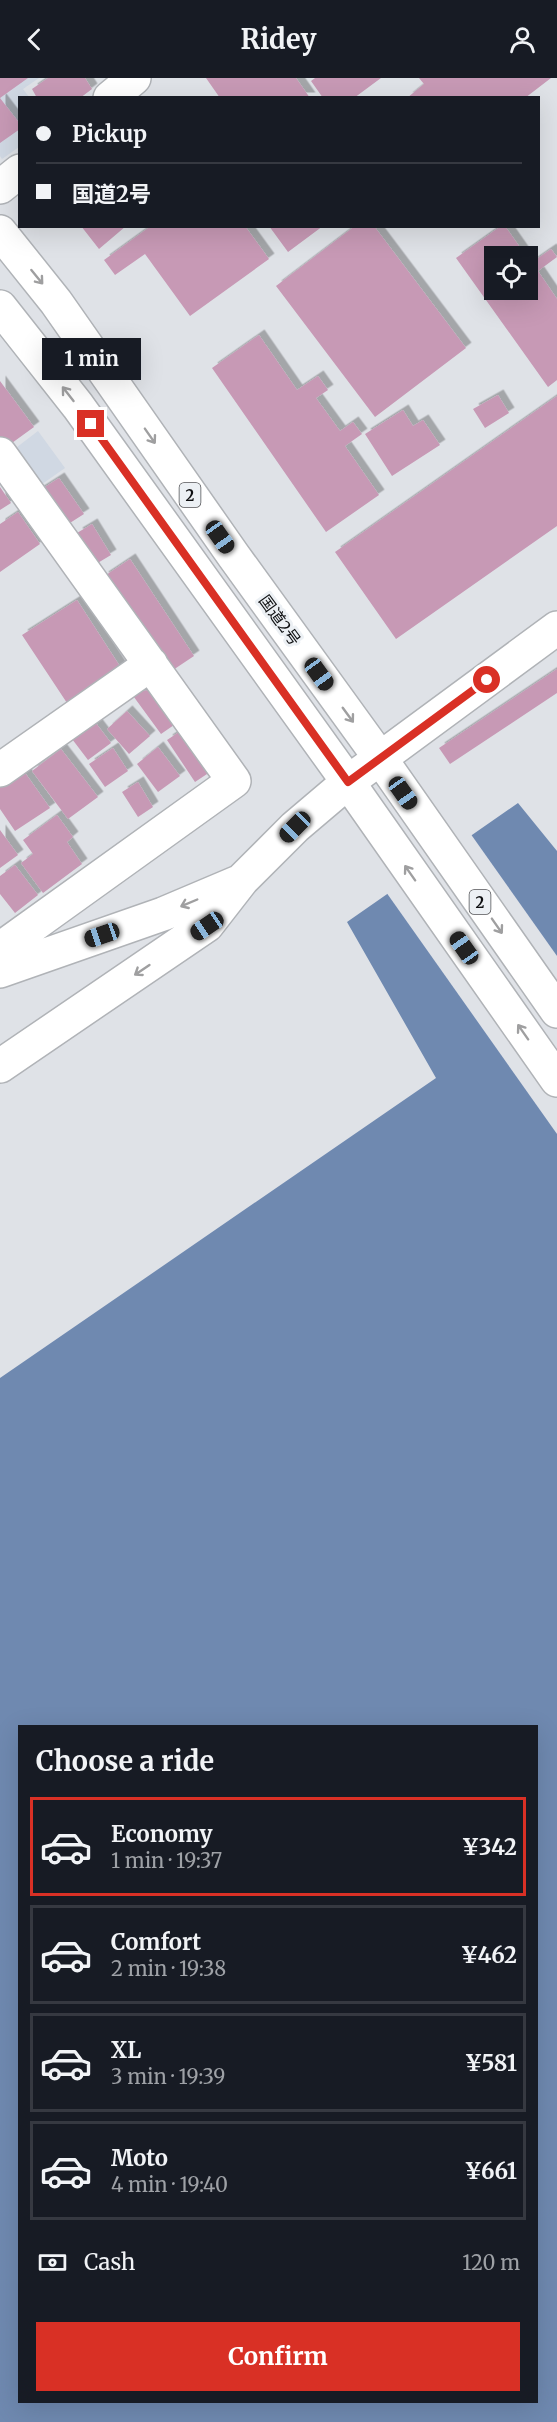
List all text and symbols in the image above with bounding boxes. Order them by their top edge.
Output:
text: Ridey [241,22,316,56]
icon: back [18,23,51,56]
icon: person [506,23,539,56]
text: Pickup [72,120,147,148]
text: 国道2号 [72,180,151,208]
map controls [484,246,538,300]
button: locate [484,246,538,300]
one-way arrow [30,269,43,285]
callout: 1 min [42,337,140,379]
text: 1 min [64,346,119,371]
one-way arrow [62,386,75,402]
route end [77,410,104,437]
one-way arrow [144,428,156,444]
road number: 2 [180,483,201,507]
car [202,517,238,557]
street label: 国道2号 [255,591,305,649]
car [301,654,337,694]
route start [473,666,500,693]
one-way arrow [342,706,354,722]
car [385,773,421,813]
car [276,808,314,846]
one-way arrow [404,865,417,881]
road number: 2 [470,890,490,914]
one-way arrow [180,898,198,909]
car [187,908,227,944]
one-way arrow [491,918,503,934]
car [82,921,122,949]
car [446,928,482,968]
one-way arrow [134,964,150,976]
one-way arrow [517,1025,529,1041]
text: Choose a ride [36,1744,214,1778]
icon: car [39,1820,93,1874]
text: Economy [111,1820,212,1848]
text: ¥342 [462,1833,517,1861]
text: 1 min · 19:37 [111,1848,222,1873]
icon: car [39,1928,93,1982]
text: Comfort [111,1928,201,1956]
text: ¥462 [461,1941,517,1969]
text: 2 min · 19:38 [111,1956,226,1981]
icon: car [39,2036,93,2090]
text: XL [111,2036,141,2064]
text: ¥581 [465,2049,517,2077]
text: 3 min · 19:39 [111,2064,225,2089]
icon: car [39,2144,93,2198]
text: Moto [111,2144,168,2172]
text: ¥661 [464,2157,517,2185]
text: 4 min · 19:40 [111,2172,228,2197]
icon: cash [36,2246,69,2279]
text: Cash [84,2248,135,2276]
text: 120 m [462,2250,520,2275]
button: Confirm [36,2322,520,2391]

